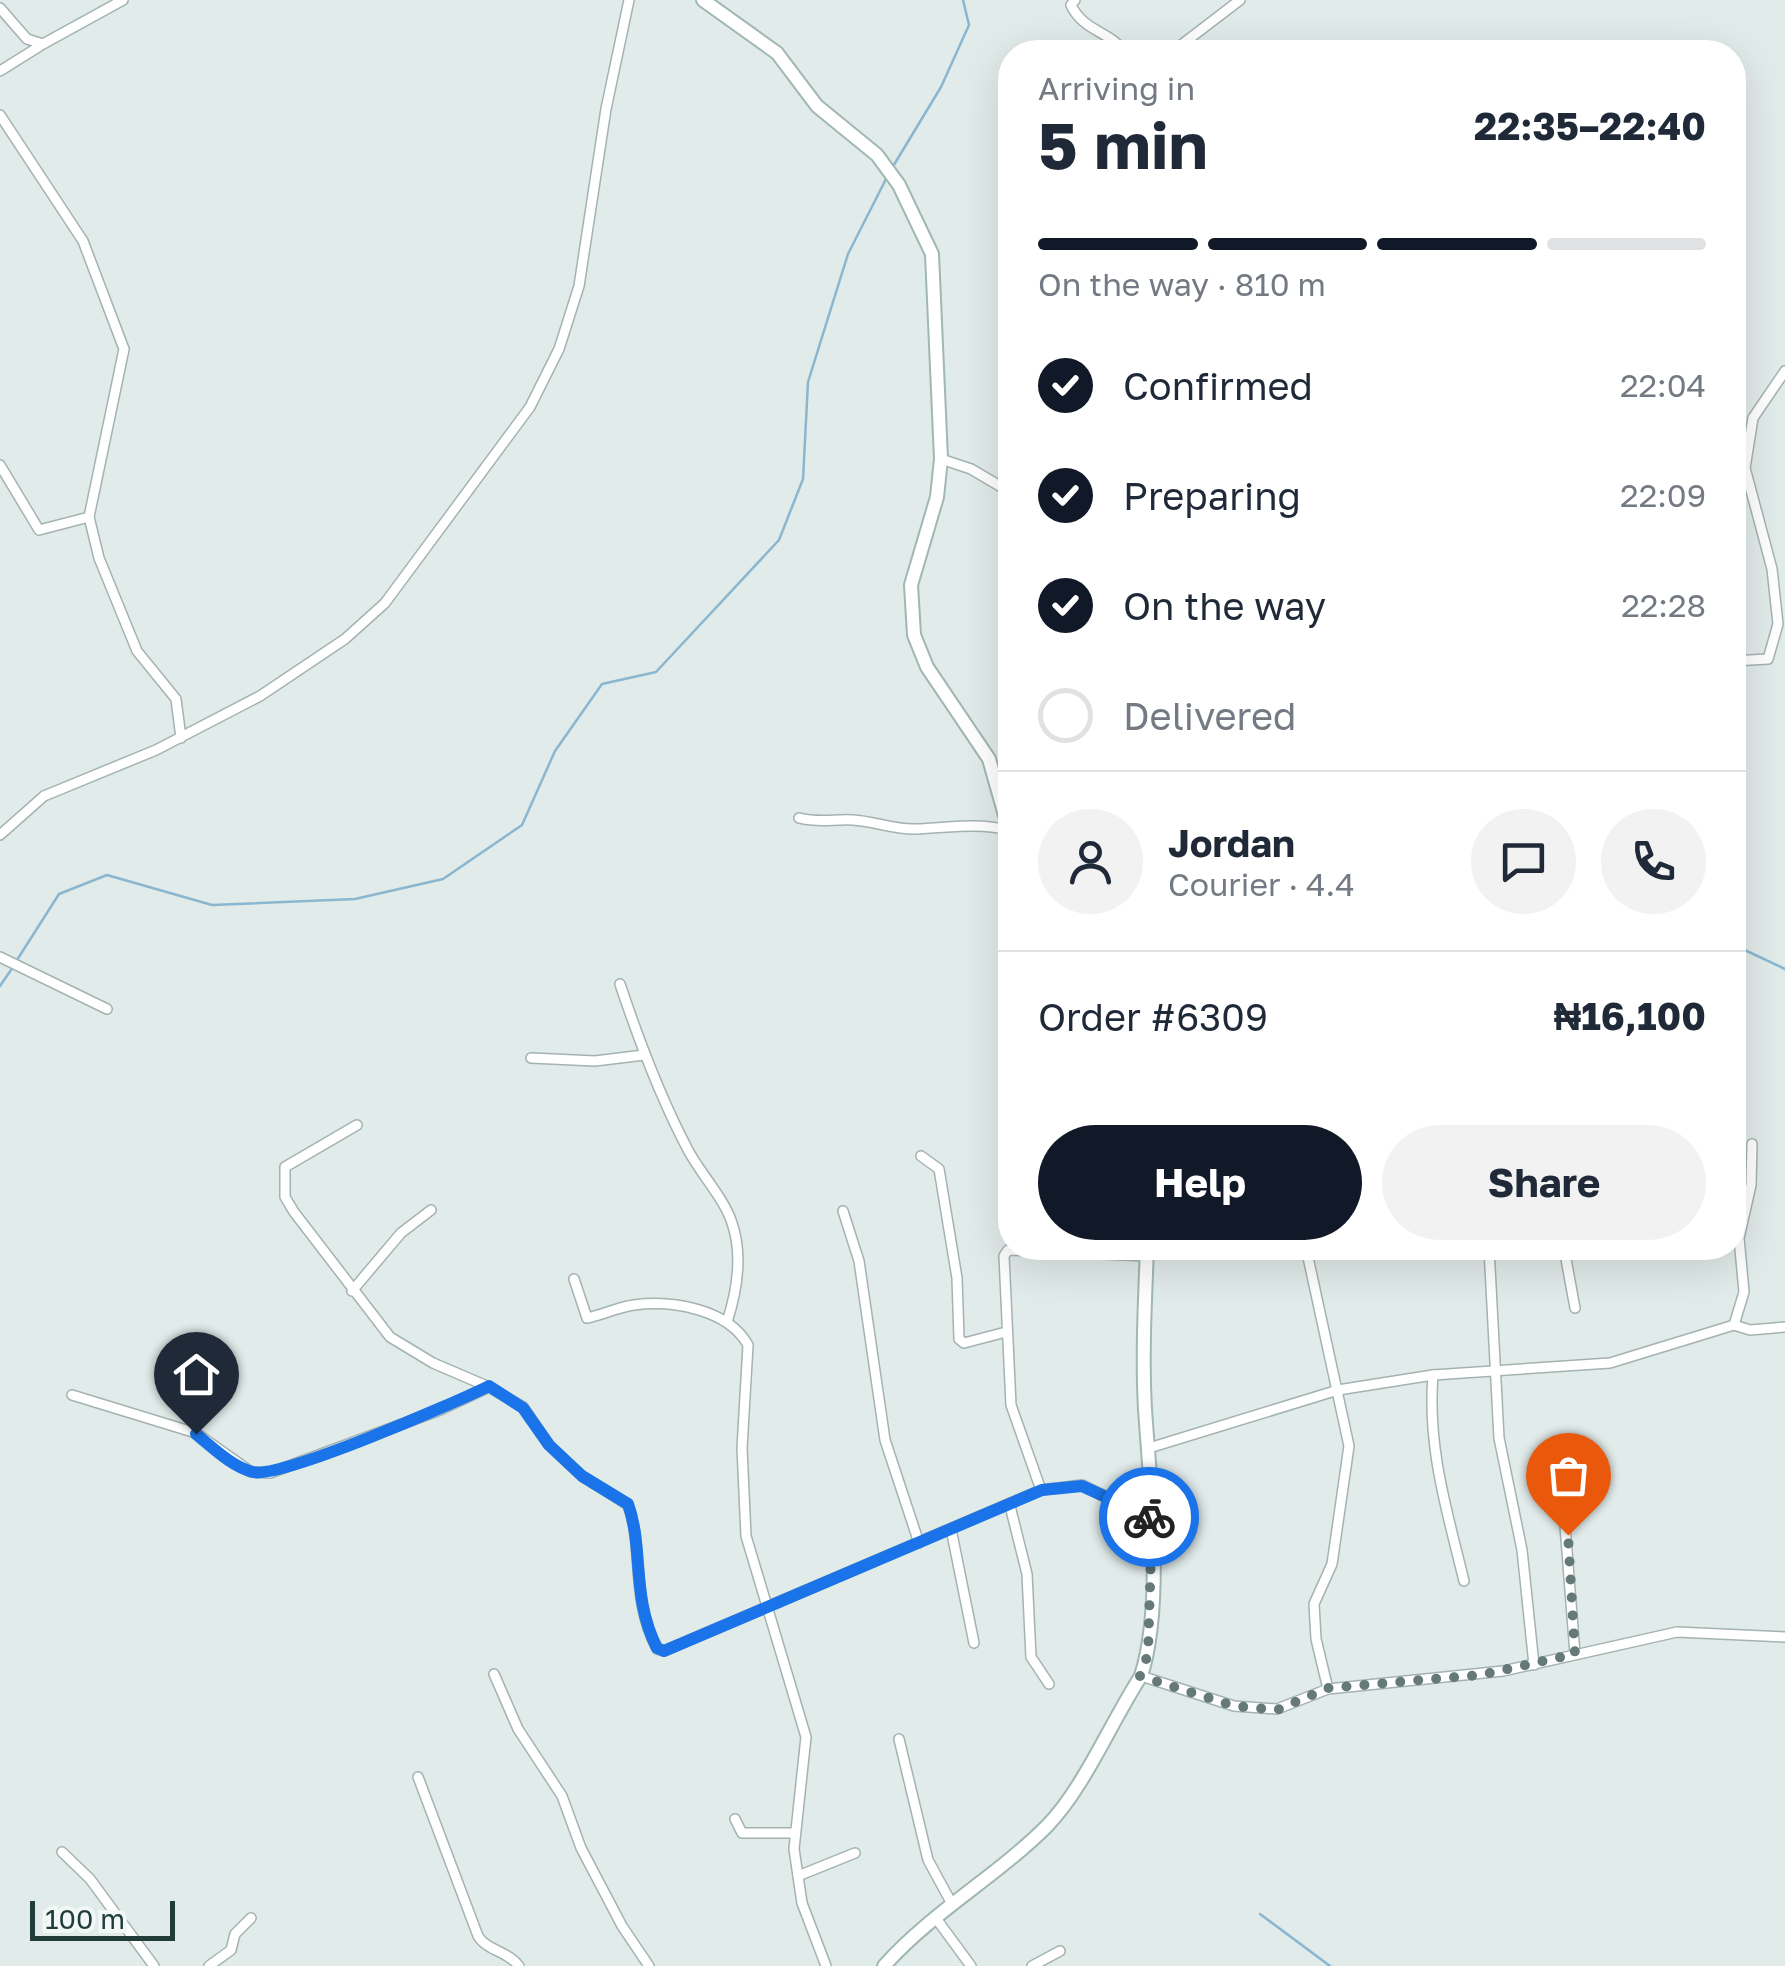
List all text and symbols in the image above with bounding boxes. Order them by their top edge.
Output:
text: Arriving in [1038,69,1195,107]
text: 22:35–22:40 [1474,103,1706,148]
text: 5 min [1038,105,1208,183]
text: On the way · 810 m [1038,265,1326,303]
icon: check [1038,358,1093,413]
text: Confirmed [1123,363,1313,408]
text: 22:04 [1620,366,1706,404]
icon: check [1038,468,1093,523]
text: Preparing [1123,473,1301,518]
text: 22:09 [1620,476,1706,514]
icon: check [1038,578,1093,633]
text: On the way [1123,583,1326,628]
text: 22:28 [1621,586,1706,624]
text: Delivered [1123,693,1296,738]
button: person [1038,809,1143,914]
button: chat [1471,809,1576,914]
button: phone [1601,809,1706,914]
text: Jordan [1168,820,1295,865]
text: Courier · 4.4 [1168,865,1355,903]
text: ₦16,100 [1554,993,1706,1038]
text: Order #6309 [1038,994,1268,1039]
button: Help [1038,1125,1362,1240]
button: Share [1382,1125,1706,1240]
pin [154,1332,239,1435]
icon: home [169,1347,224,1402]
pin [1526,1433,1611,1536]
icon: bag [1541,1448,1596,1503]
courier [1099,1467,1199,1567]
icon: bike [1122,1490,1177,1545]
scale bar [30,1896,175,1940]
text: 100 m [45,1902,125,1935]

